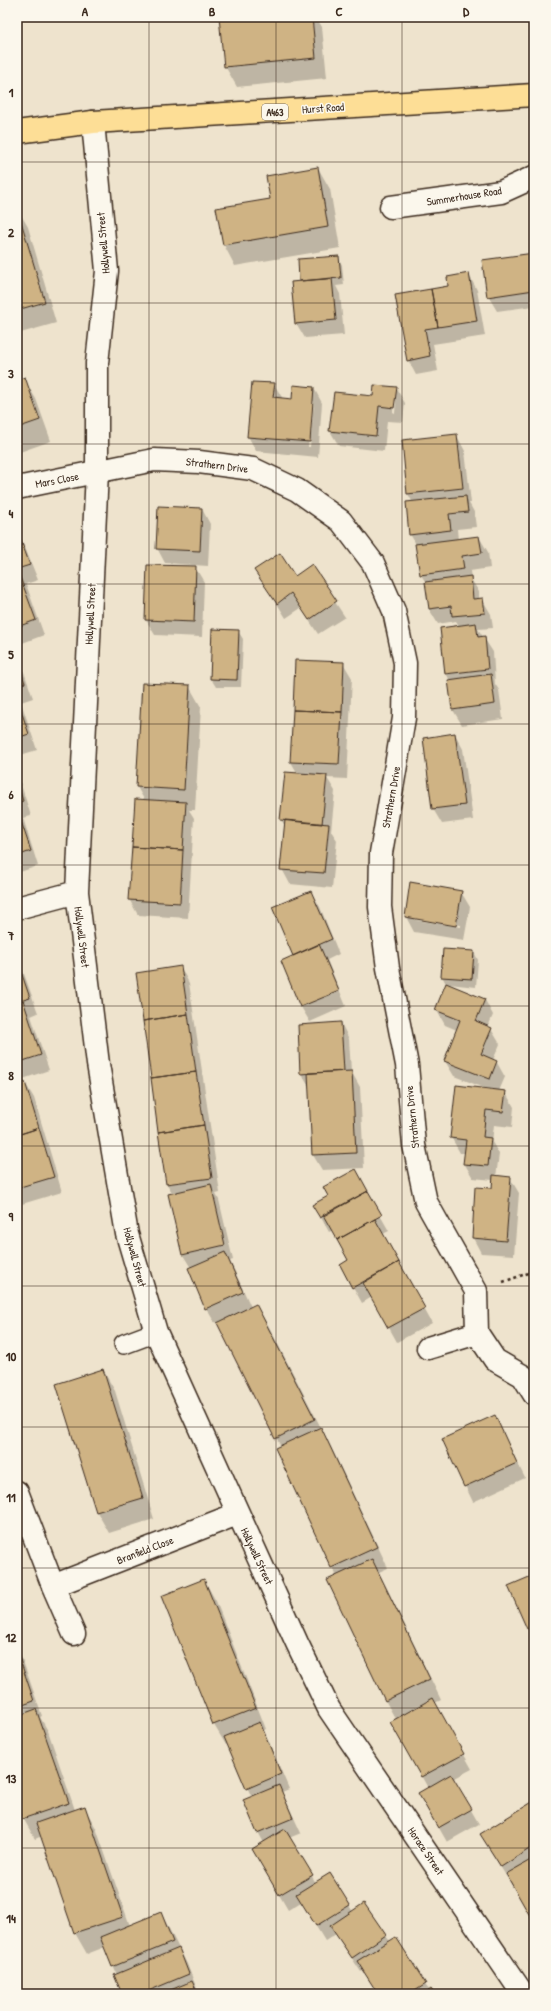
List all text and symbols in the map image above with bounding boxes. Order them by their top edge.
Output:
text: A [82,2,89,20]
text: B [209,2,216,20]
text: C [335,2,343,20]
text: D [463,2,470,20]
text: 1 [9,83,14,101]
street label: Hurst Road [301,99,345,116]
road number: A463 [262,104,288,120]
street label: Summerhouse Road [426,183,503,209]
street label: Hollywell Street [93,212,113,274]
text: 2 [8,223,15,241]
text: 3 [8,364,14,382]
street label: Strathern Drive [185,454,250,476]
street label: Mars Close [34,469,80,491]
text: 4 [9,504,14,522]
street label: Hollywell Street [81,583,99,645]
text: 5 [8,645,14,663]
street label: Strathern Drive [379,764,403,829]
text: 6 [8,785,14,803]
street label: Hollywell Street [71,906,93,968]
text: 7 [7,926,15,944]
text: 8 [8,1066,14,1084]
street label: Strathern Drive [402,1085,422,1149]
text: 9 [9,1207,14,1225]
street label: Hollywell Street [120,1226,150,1289]
text: 10 [6,1347,16,1365]
text: 11 [6,1488,16,1506]
street label: Hollywell Street [238,1525,276,1587]
street label: Branfield Close [115,1533,176,1567]
text: 12 [6,1628,17,1646]
text: 13 [6,1769,16,1787]
street label: Horace Street [405,1824,447,1878]
text: 14 [6,1909,16,1927]

